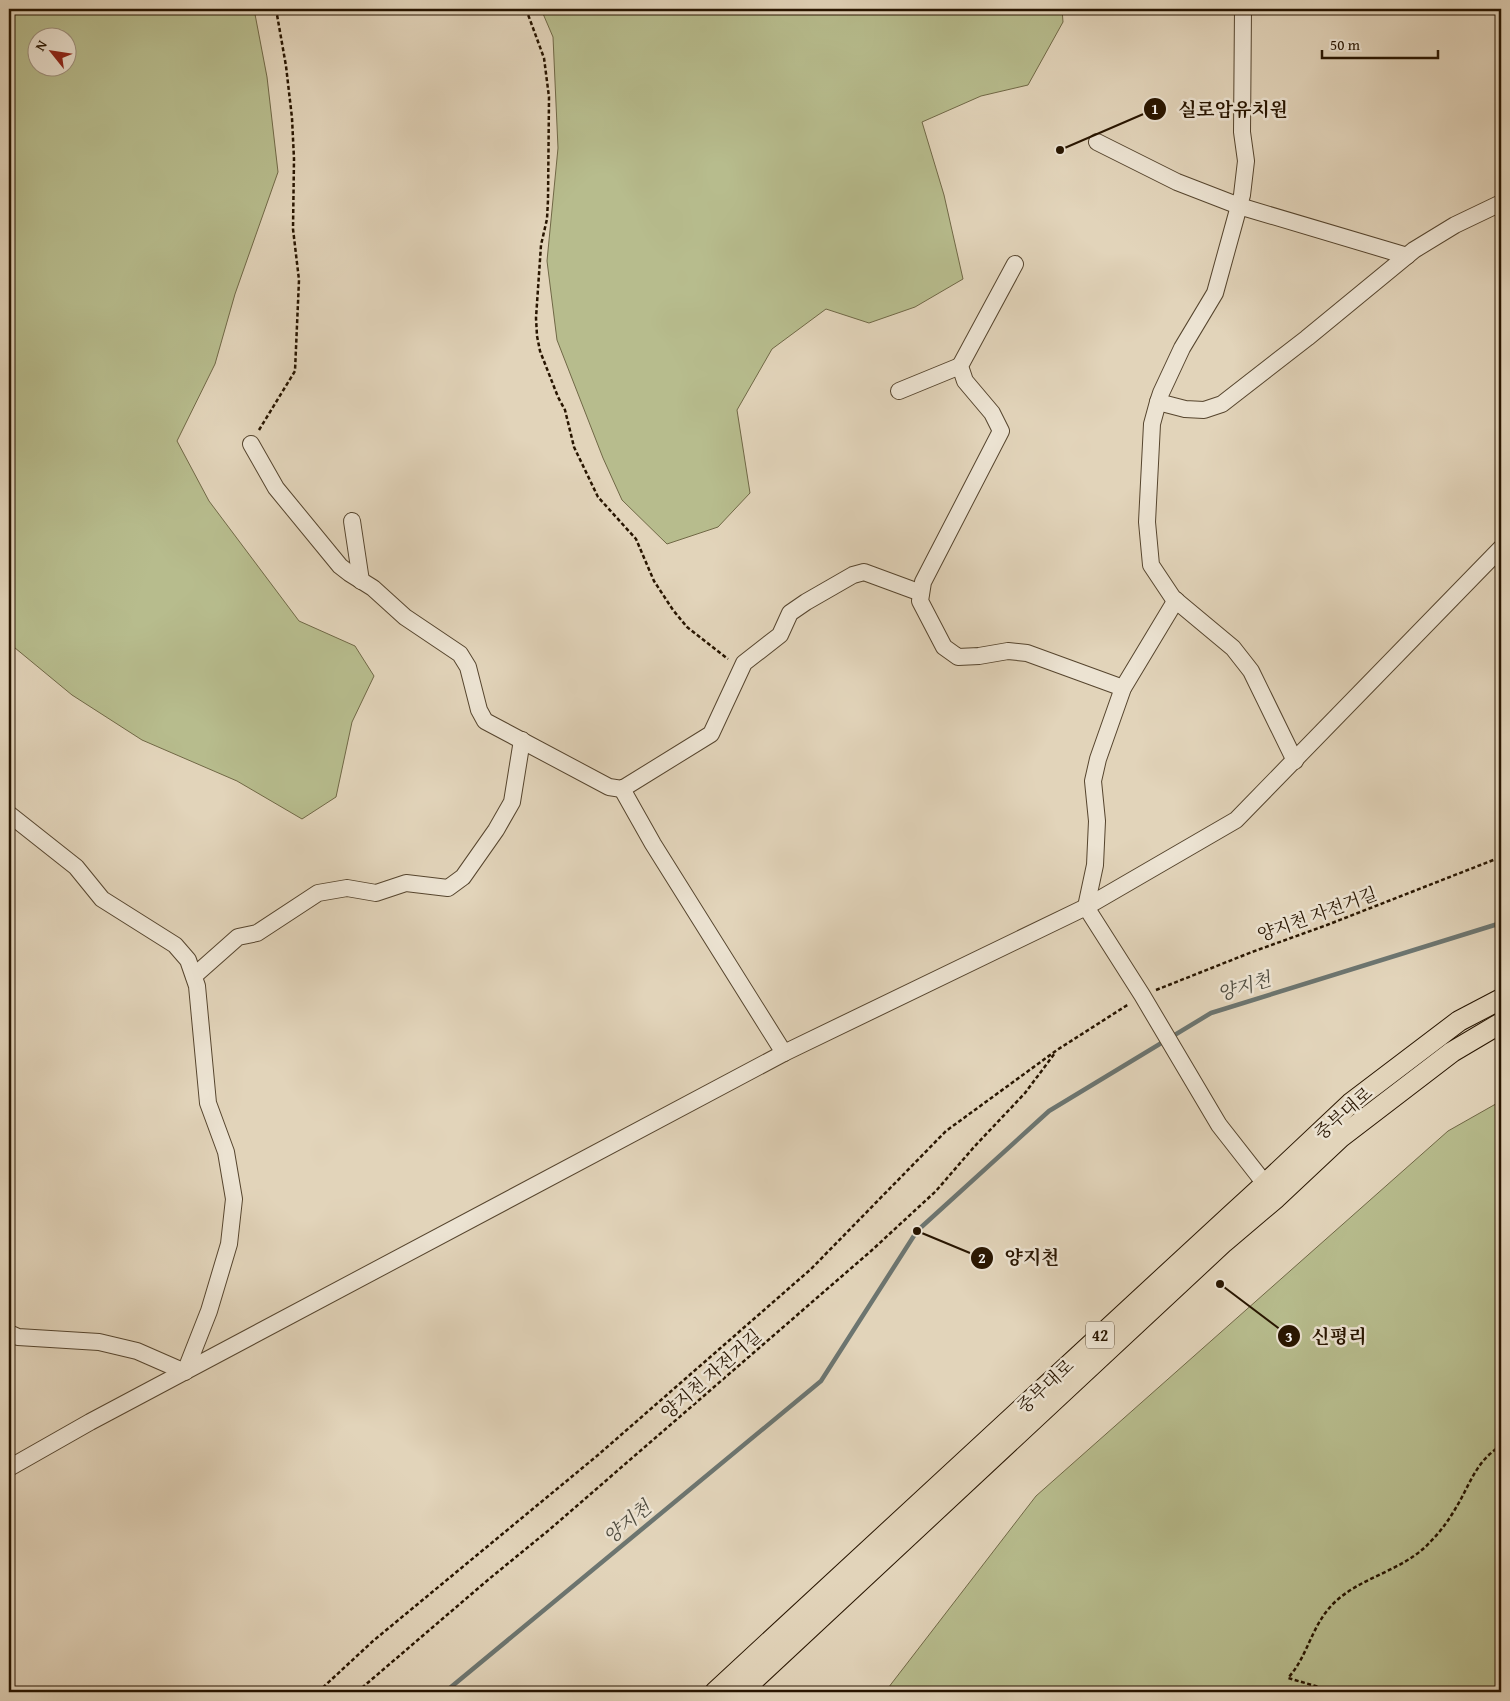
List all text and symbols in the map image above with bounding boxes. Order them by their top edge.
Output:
north arrow [28,28,78,78]
scale bar [1322,28,1439,60]
text: 50 m [1330,34,1361,55]
text: N [30,36,52,55]
callout: 실로암유치원 [1143,92,1298,126]
text: 실로암유치원 [1178,95,1288,123]
text: 1 [1151,98,1159,119]
street label: 양지천 자전거길 [1253,880,1381,948]
water label: 양지천 [1214,964,1276,1007]
street label: 중부대로 [1308,1080,1378,1146]
callout: 양지천 [969,1241,1070,1275]
text: 양지천 [1004,1243,1060,1271]
text: 2 [978,1247,986,1268]
callout: 신평리 [1276,1319,1376,1353]
road number: 42 [1086,1322,1114,1348]
text: 신평리 [1311,1322,1367,1350]
street label: 양지천 자전거길 [655,1323,767,1425]
text: 3 [1285,1326,1293,1347]
street label: 중부대로 [1010,1352,1080,1420]
water label: 양지천 [597,1493,658,1550]

